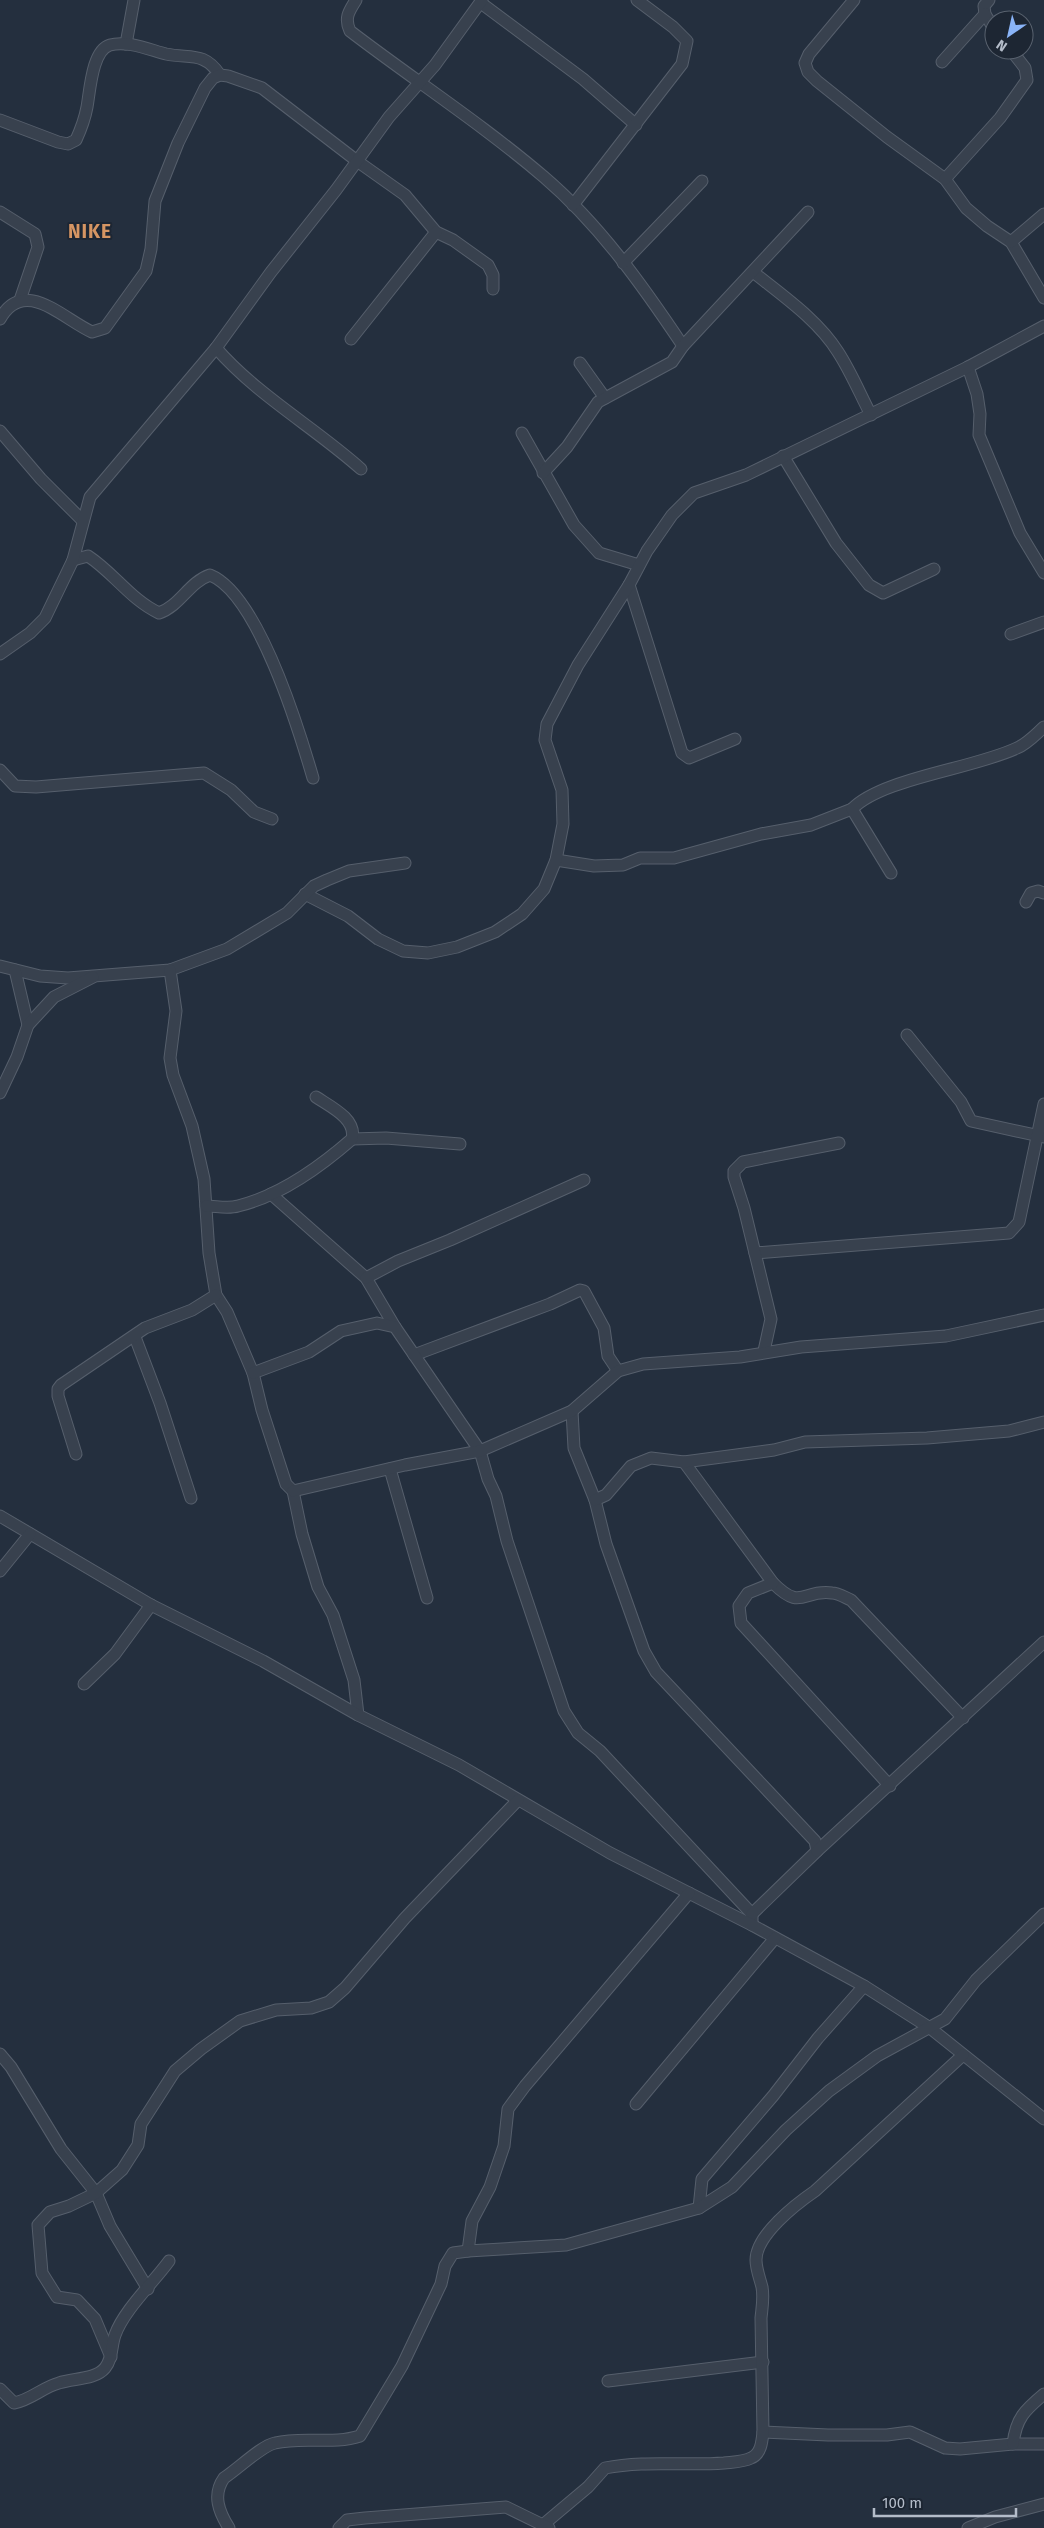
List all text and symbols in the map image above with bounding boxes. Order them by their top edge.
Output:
north arrow [984,10,1034,60]
text: N [993,36,1011,55]
district label: NIKE [68,220,112,243]
scale bar [874,2486,1016,2518]
text: 100 m [882,2494,922,2512]

